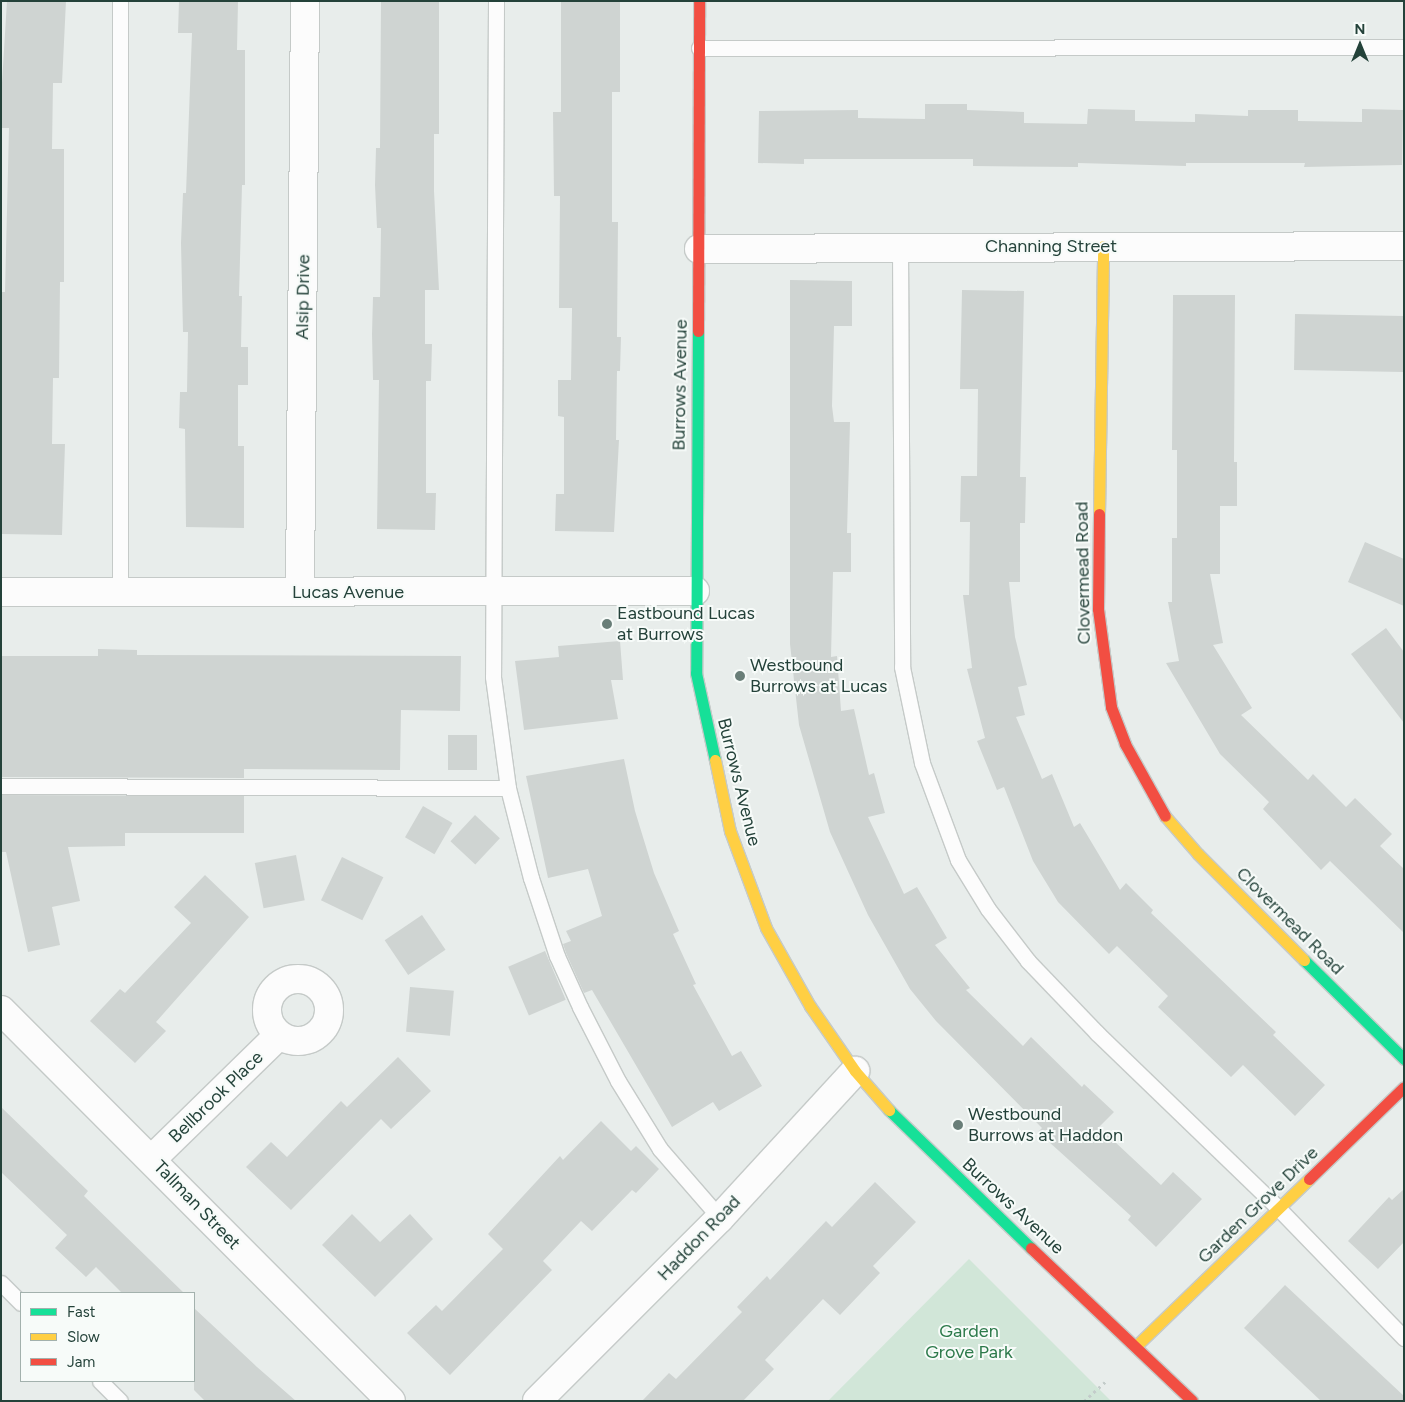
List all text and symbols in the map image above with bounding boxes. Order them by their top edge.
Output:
north arrow [1335,20,1385,70]
text: N [1355,21,1365,38]
street label: Channing Street [985,235,1117,257]
street label: Alsip Drive [291,254,315,340]
street label: Burrows Avenue [668,319,692,451]
street label: Clovermead Road [1071,501,1095,645]
street label: Lucas Avenue [292,581,404,603]
place label: Eastbound Lucas at Burrows [617,603,755,646]
marker: Eastbound Lucas at Burrows [601,618,613,630]
place label: Westbound Burrows at Lucas [750,655,887,698]
marker: Westbound Burrows at Lucas [734,670,746,682]
street label: Burrows Avenue [713,716,765,848]
street label: Clovermead Road [1232,863,1348,979]
street label: Bellbrook Place [164,1047,268,1147]
place label: Westbound Burrows at Haddon [968,1104,1123,1146]
marker: Westbound Burrows at Haddon [952,1119,964,1131]
street label: Garden Grove Drive [1193,1142,1323,1268]
street label: Burrows Avenue [958,1153,1068,1259]
street label: Tallman Street [149,1156,245,1254]
street label: Haddon Road [653,1191,745,1285]
legend [20,1292,195,1382]
text: Fast [67,1303,95,1321]
park label: Garden Grove Park [925,1321,1013,1364]
text: Slow [67,1328,100,1346]
text: Jam [67,1353,95,1371]

